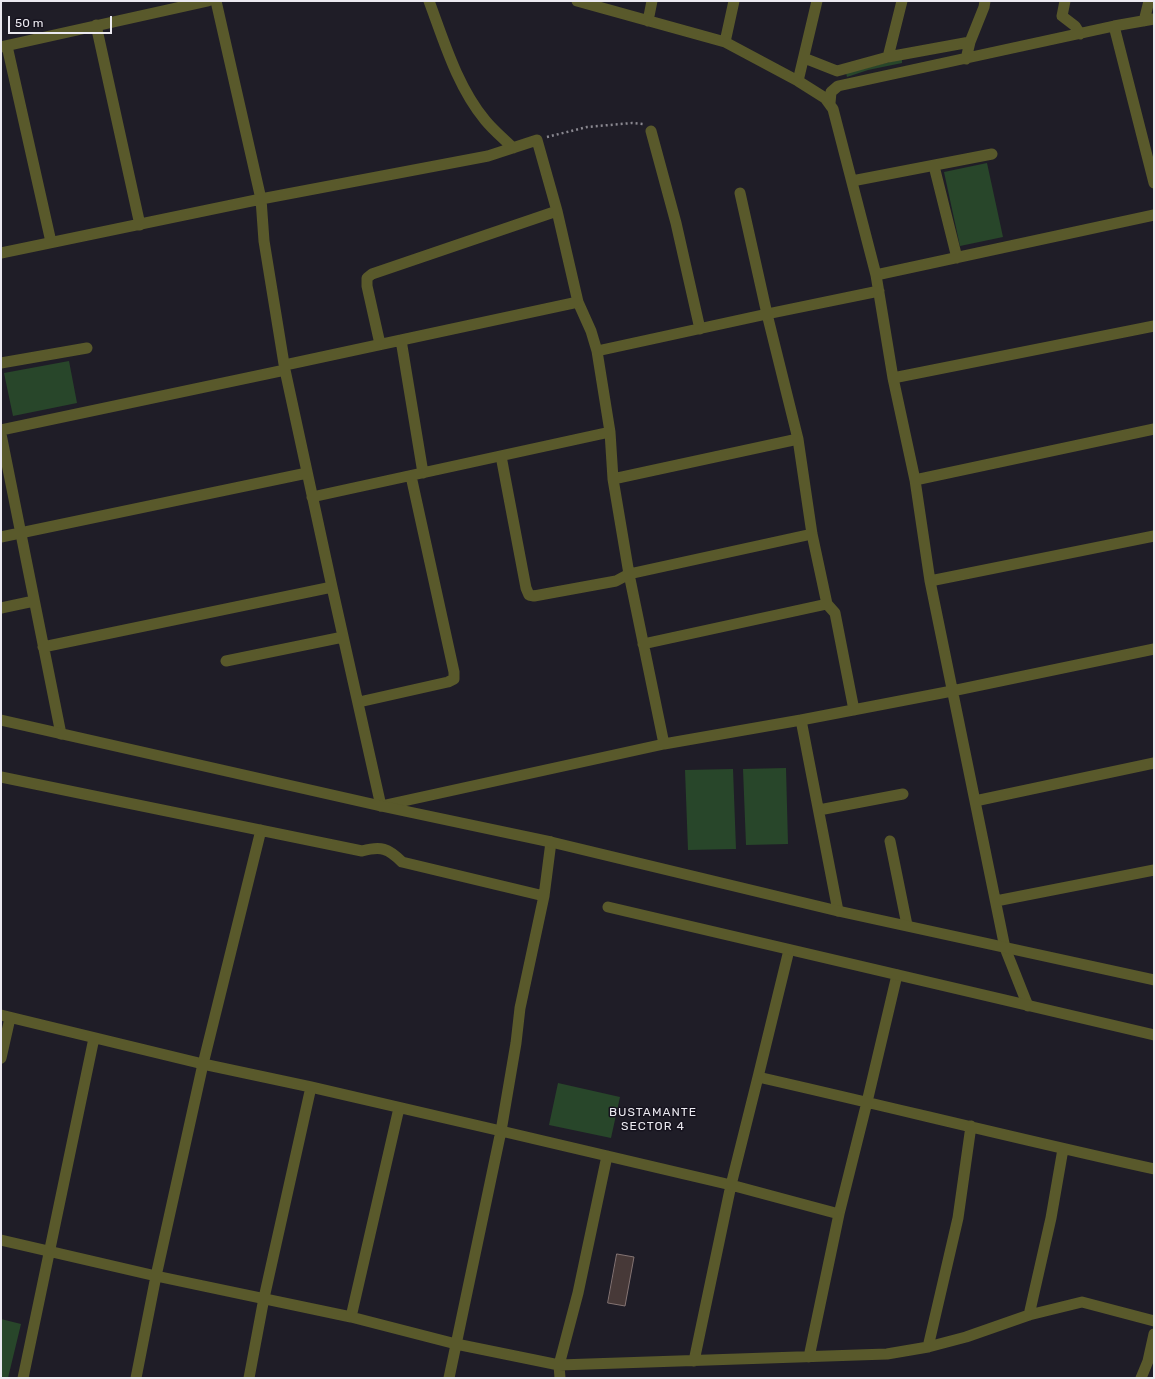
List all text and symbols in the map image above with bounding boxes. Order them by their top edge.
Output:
scale bar [10,8,114,34]
text: 50 m [15,16,43,30]
district label: BUSTAMANTE SECTOR 4 [609,1106,697,1134]

